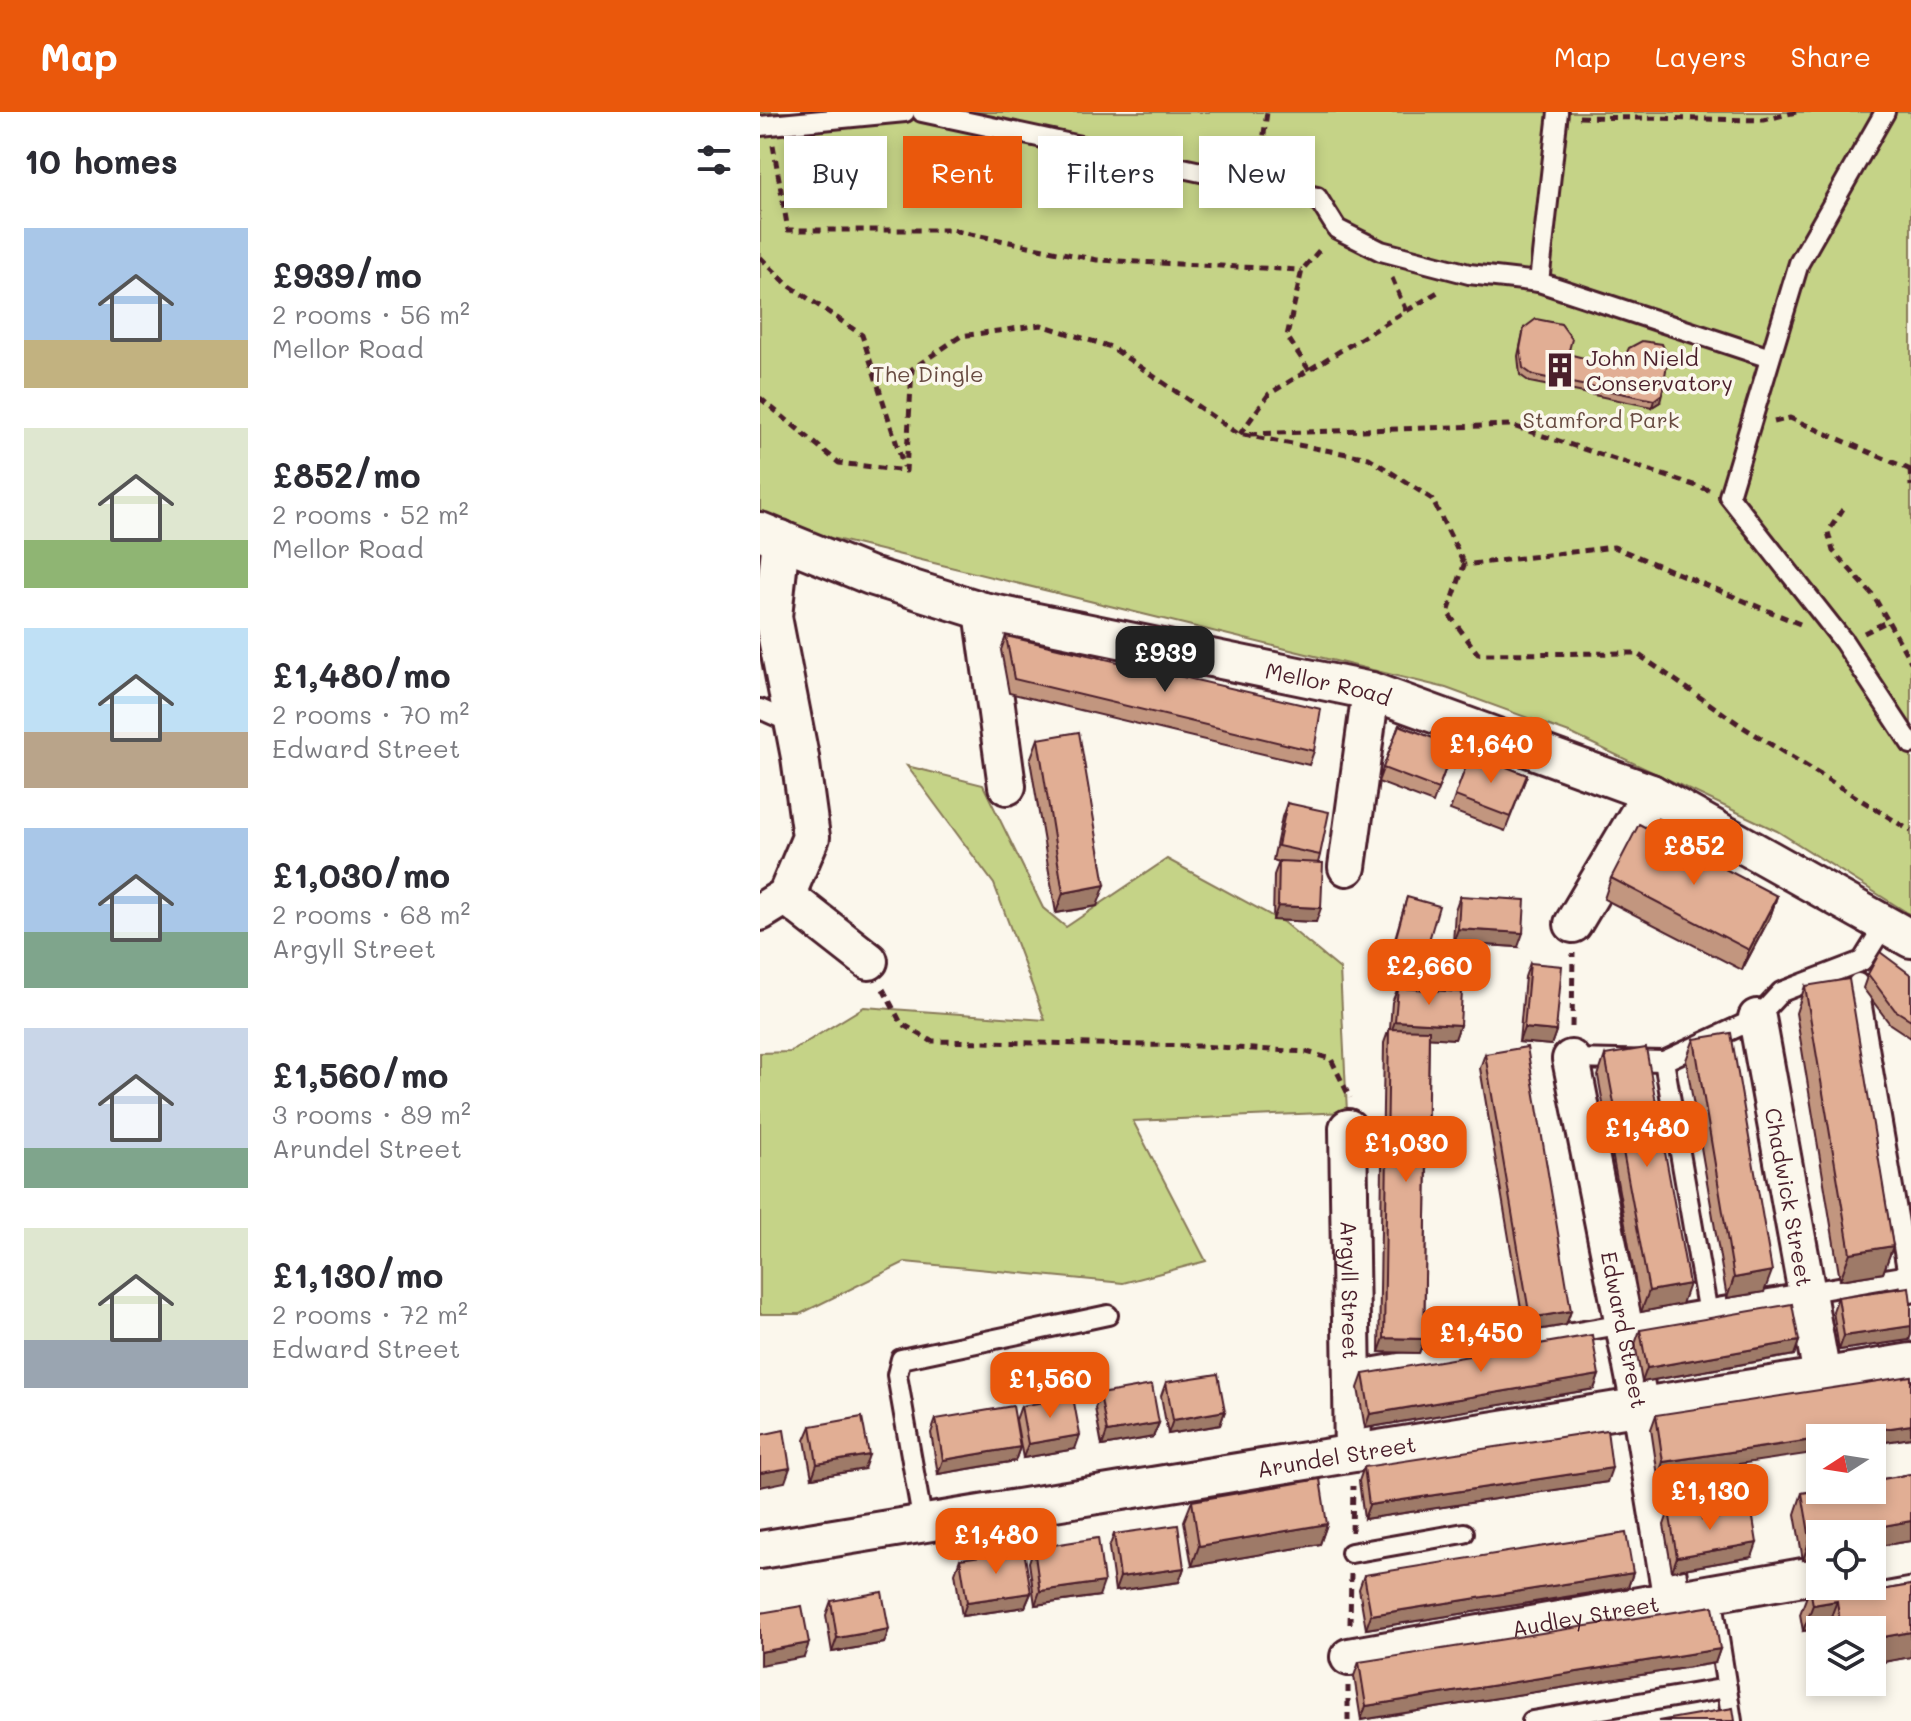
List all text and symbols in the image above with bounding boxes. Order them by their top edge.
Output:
text: Map [40,31,118,81]
text: Map [1554,38,1611,74]
text: Layers [1655,38,1747,74]
text: Share [1791,38,1871,74]
chip: Buy [784,136,887,208]
chip: Rent [903,136,1022,208]
chip: Filters [1038,136,1183,208]
chip: New [1199,136,1315,208]
text: 10 homes [24,138,178,183]
icon: filters [692,138,736,182]
text: £939/mo [272,252,422,297]
icon: home [88,260,184,356]
text: 2 rooms · 56 m² [272,297,470,331]
text: Mellor Road [272,331,423,365]
place label: John Nield Conservatory [1586,343,1733,397]
building icon: John Nield Conservatory [1541,351,1579,389]
park label: The Dingle [872,359,984,388]
park label: Stamford Park [1523,405,1679,434]
text: £852/mo [272,452,421,497]
icon: home [88,460,184,556]
text: 2 rooms · 52 m² [272,497,469,531]
text: Mellor Road [272,531,423,565]
pin: £939 [1118,626,1212,694]
text: £939 [1133,635,1197,669]
text: £1,480/mo [272,652,451,697]
street label: Mellor Road [1263,655,1396,712]
icon: home [88,660,184,756]
text: 2 rooms · 70 m² [272,697,469,731]
pin: £1,640 [1426,717,1556,785]
text: £1,640 [1449,726,1533,760]
text: Edward Street [272,731,460,765]
pin: £852 [1647,819,1741,887]
text: £852 [1663,828,1725,862]
text: £1,030/mo [272,852,450,897]
icon: home [88,860,184,956]
text: 2 rooms · 68 m² [272,897,470,931]
text: Argyll Street [272,931,436,965]
pin: £2,660 [1364,939,1494,1007]
text: £2,660 [1386,948,1472,982]
text: £1,560/mo [272,1052,448,1097]
icon: home [88,1060,184,1156]
text: 3 rooms · 89 m² [272,1097,471,1131]
pin: £1,480 [1582,1101,1712,1169]
street label: Chadwick Street [1759,1105,1820,1289]
text: £1,480 [1605,1110,1690,1144]
pin: £1,030 [1341,1116,1471,1184]
text: £1,030 [1364,1125,1448,1159]
text: Arundel Street [272,1131,462,1165]
street label: Argyll Street [1335,1220,1366,1360]
street label: Edward Street [1595,1249,1655,1411]
text: £1,130/mo [272,1252,443,1297]
icon: home [88,1260,184,1356]
text: 2 rooms · 72 m² [272,1297,468,1331]
pin: £1,450 [1416,1306,1546,1374]
text: £1,450 [1439,1315,1523,1349]
text: Edward Street [272,1331,460,1365]
pin: £1,560 [985,1352,1115,1420]
text: £1,560 [1008,1361,1092,1395]
north arrow [1806,1424,1886,1504]
map controls [1806,1424,1886,1696]
street label: Arundel Street [1255,1429,1418,1483]
pin: £1,130 [1645,1464,1775,1532]
text: £1,130 [1670,1473,1750,1507]
pin: £1,480 [931,1508,1061,1576]
text: £1,480 [954,1517,1039,1551]
button: locate [1806,1520,1886,1600]
street label: Audley Street [1509,1588,1661,1643]
button: layers [1806,1616,1886,1696]

